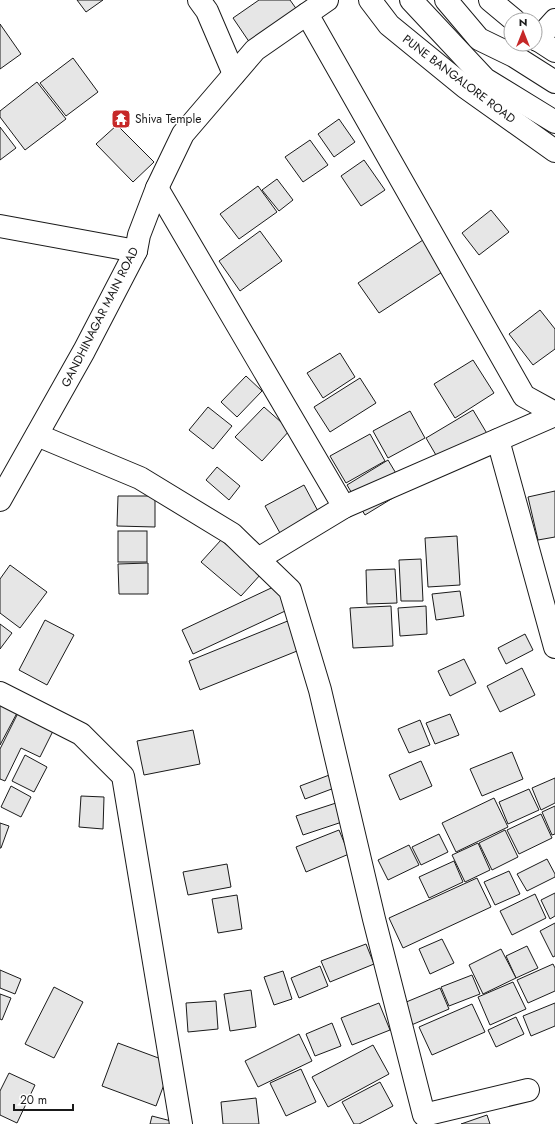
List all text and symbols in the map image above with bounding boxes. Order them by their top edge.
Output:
north arrow [503,12,543,52]
text: N [519,14,527,30]
street label: PUNE BANGALORE ROAD [399,30,519,128]
temple icon: Shiva Temple [110,108,132,130]
place label: Shiva Temple [135,110,201,128]
street label: GANDHINAGAR MAIN ROAD [57,244,143,390]
scale bar [14,1086,73,1112]
text: 20 m [20,1091,47,1109]

